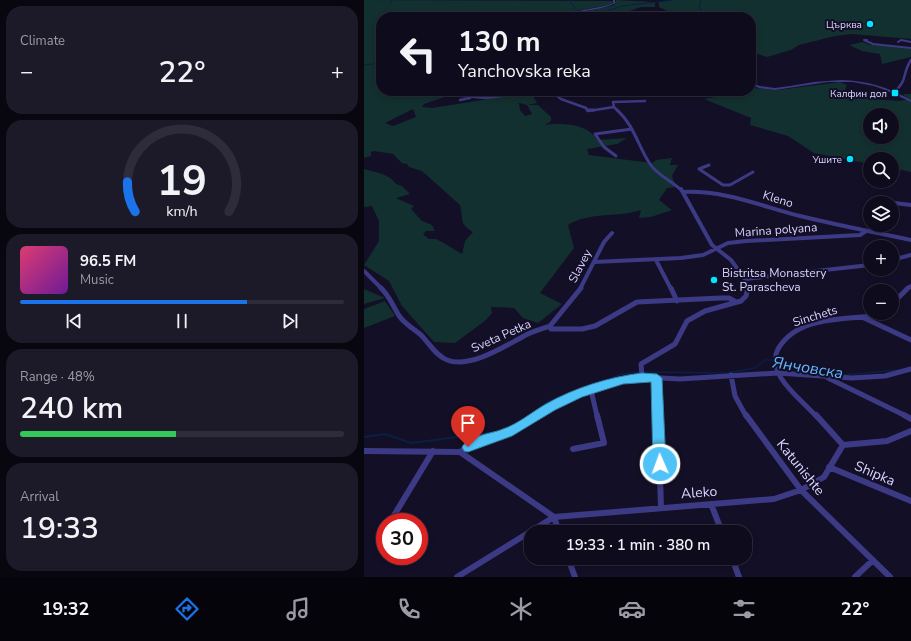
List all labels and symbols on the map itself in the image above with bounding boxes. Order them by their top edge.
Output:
place label: Църква [826,18,862,32]
marker: Църква [865,19,875,29]
place label: Калфин дол [830,87,887,101]
marker: Калфин дол [890,88,900,98]
place label: Ушите [811,153,842,167]
marker: Ушите [845,154,855,164]
street label: Kleno [761,187,795,211]
street label: Marina polyana [734,219,818,241]
street label: Slavey [565,246,596,286]
place label: Bistritsa Monastery St. Parascheva [722,265,827,295]
marker: Bistritsa Monastery St. Parascheva [709,275,719,285]
street label: Sinchets [791,302,839,330]
street label: Sveta Petka [469,316,533,356]
water label: Янчовска [771,352,845,384]
pin [451,406,485,447]
street label: Katunishte [772,435,829,499]
position arrow [639,443,681,485]
street label: Shipka [852,456,898,490]
street label: Aleko [680,482,718,503]
speed limit sign: 30 [376,513,428,565]

